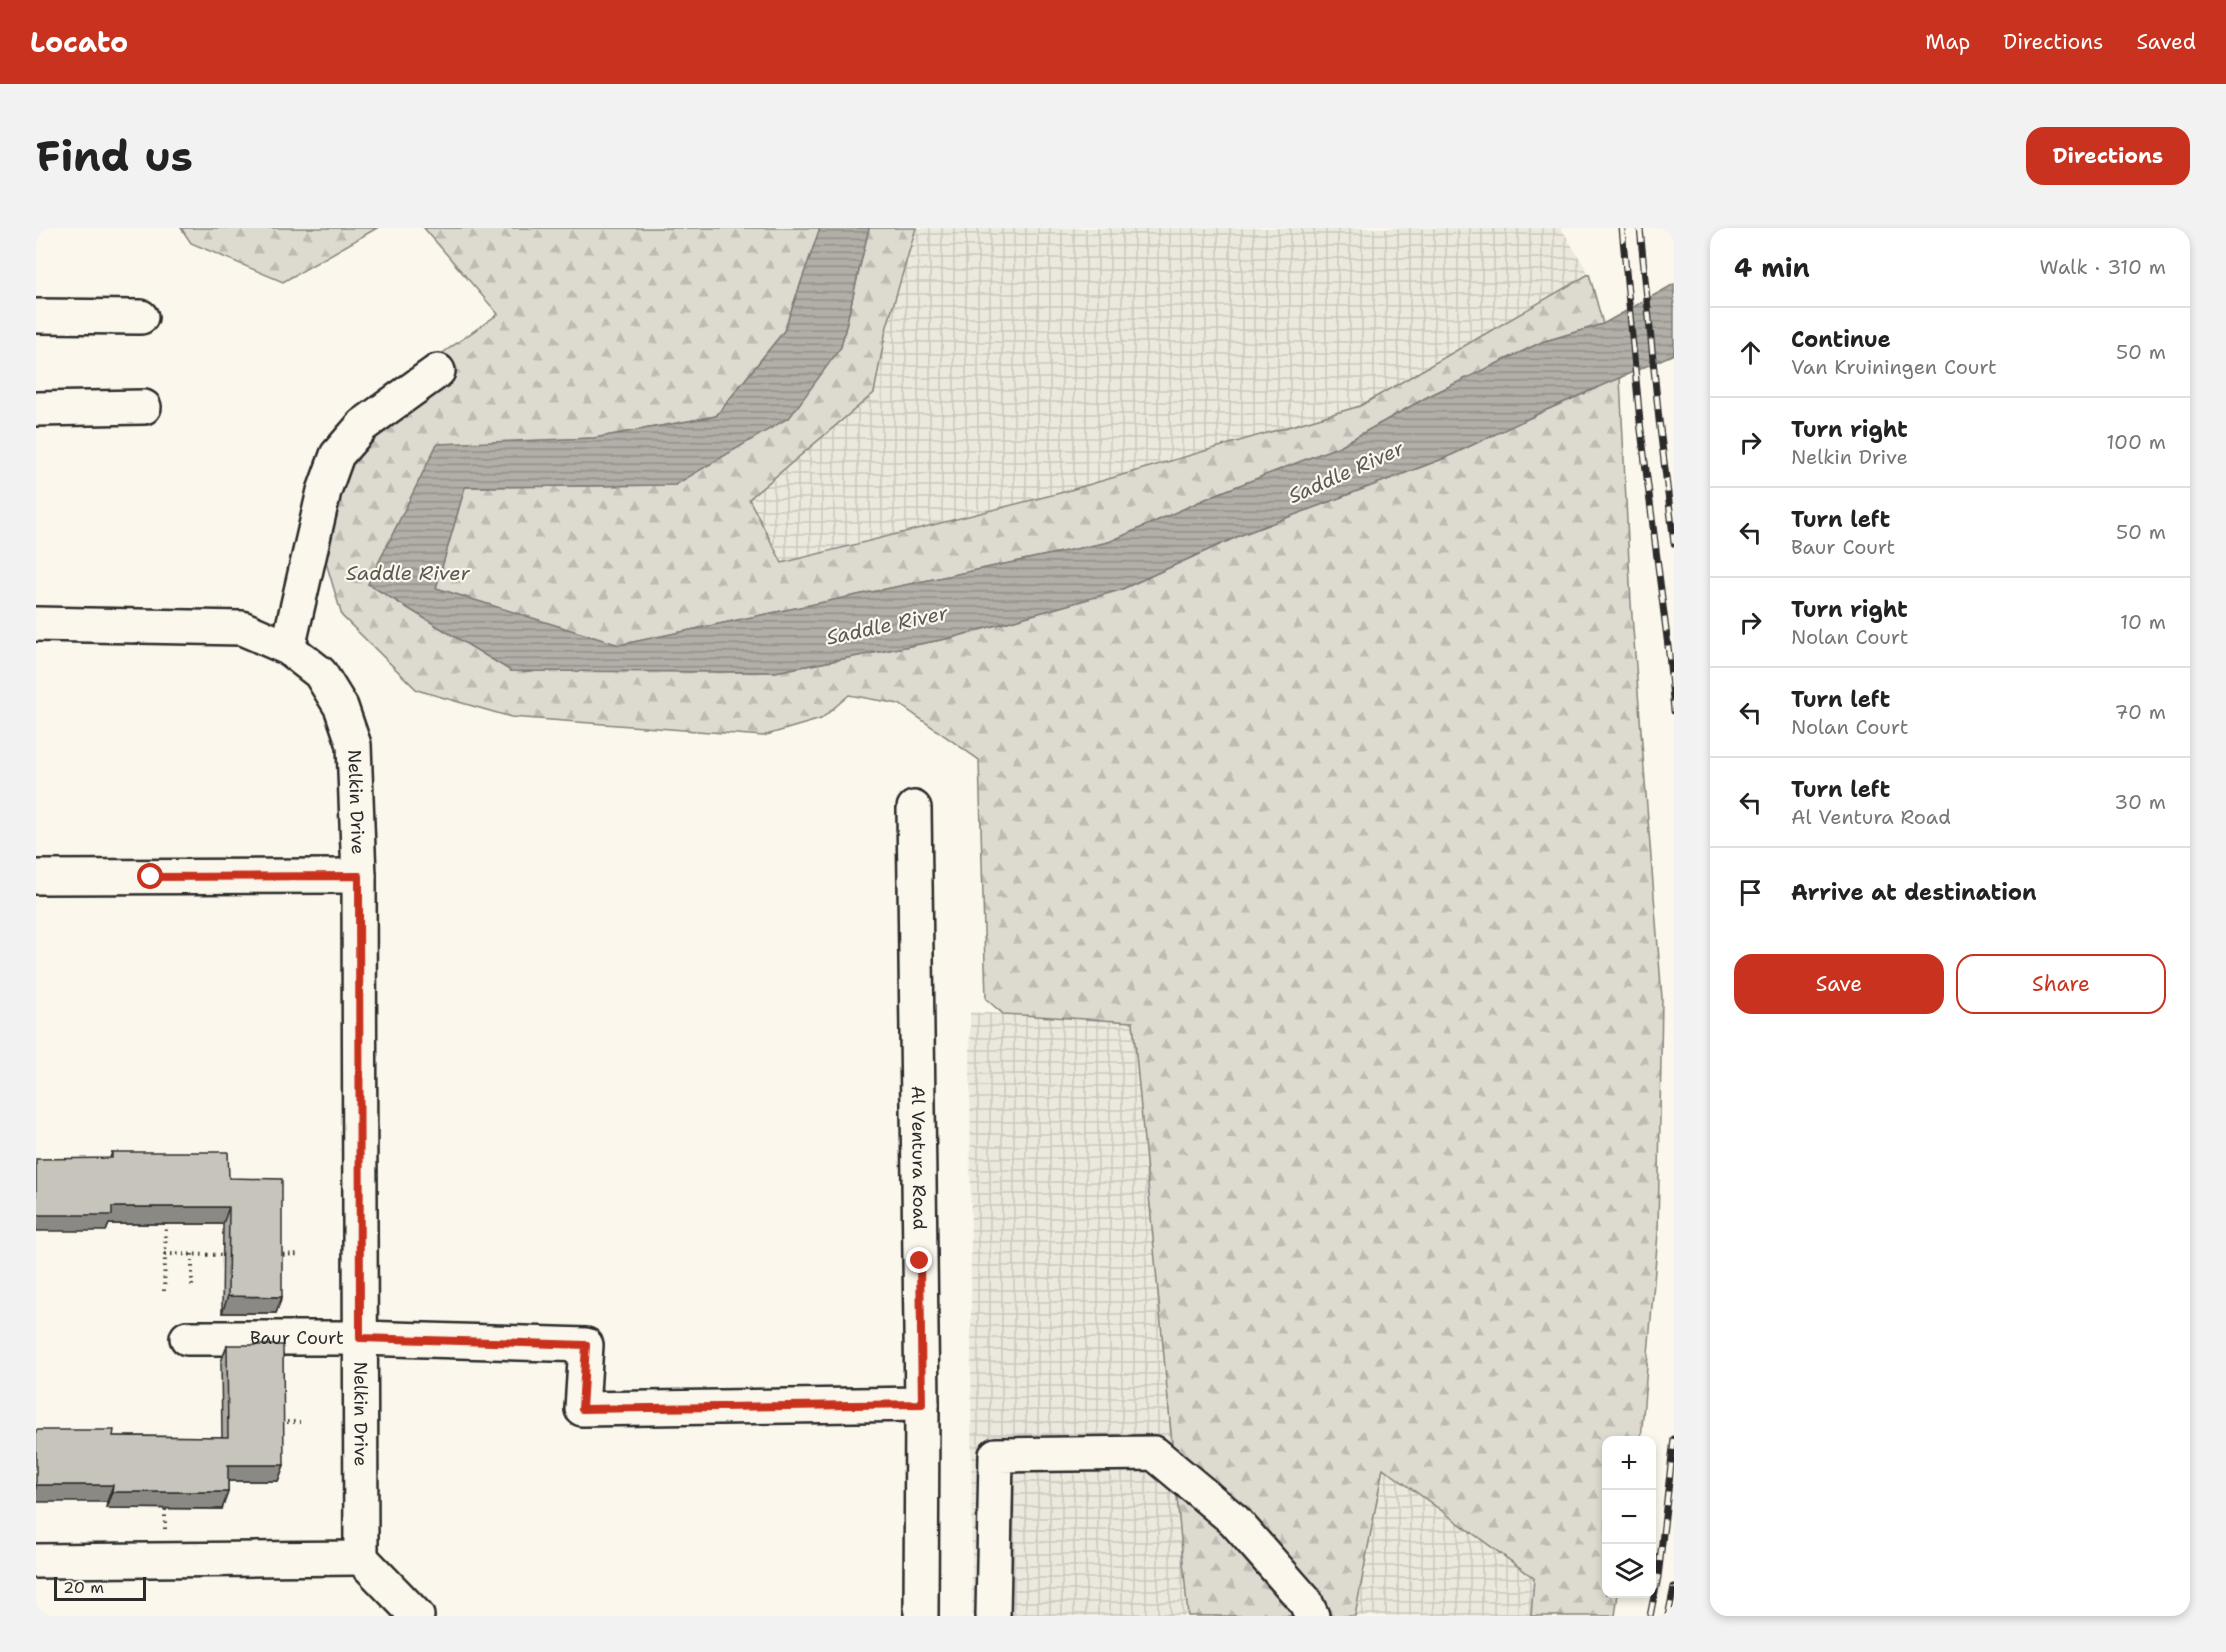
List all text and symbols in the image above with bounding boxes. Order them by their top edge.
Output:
text: Locato [30,23,128,61]
text: Map [1925,28,1970,56]
text: Directions [2003,28,2103,56]
text: Saved [2136,28,2196,56]
button: Directions [2026,127,2190,185]
text: Find us [36,128,193,184]
text: 4 min [1734,250,1810,285]
text: Walk · 310 m [2040,254,2166,280]
text: Continue [1791,325,1891,354]
icon: ahead [1734,336,1767,369]
text: 50 m [2116,339,2166,365]
text: Van Kruiningen Court [1791,354,1997,380]
text: Turn right [1791,415,1908,444]
icon: right [1734,426,1767,459]
text: 100 m [2106,429,2166,455]
water label: Saddle River [1284,435,1408,509]
text: Nelkin Drive [1791,444,1908,470]
text: Turn left [1791,505,1890,534]
icon: left [1734,516,1767,549]
text: 50 m [2116,519,2166,545]
text: Baur Court [1791,534,1895,560]
water label: Saddle River [346,560,470,586]
text: Turn right [1791,595,1908,624]
water label: Saddle River [824,599,951,651]
icon: right [1734,606,1767,639]
text: 10 m [2120,609,2166,635]
text: Nolan Court [1791,624,1908,650]
text: Turn left [1791,685,1890,714]
icon: left [1734,696,1767,729]
text: 70 m [2114,699,2166,725]
text: Nolan Court [1791,714,1908,740]
street label: Nelkin Drive [342,749,370,855]
text: Turn left [1791,775,1890,804]
icon: left [1734,786,1767,819]
text: 30 m [2114,789,2166,815]
text: Al Ventura Road [1791,804,1951,830]
route start [137,863,163,889]
icon: arrive [1734,876,1767,909]
text: Arrive at destination [1791,878,2037,907]
button: Save [1734,954,1944,1014]
button: Share [1956,954,2166,1014]
street label: Al Ventura Road [906,1086,932,1230]
route end [906,1247,932,1273]
street label: Baur Court [250,1326,344,1350]
street label: Nelkin Drive [348,1361,373,1467]
map controls [1602,1436,1656,1598]
button: + [1602,1436,1656,1490]
button: − [1602,1490,1656,1544]
button: layers [1602,1544,1656,1598]
scale bar [54,1574,146,1602]
text: 20 m [63,1577,104,1598]

